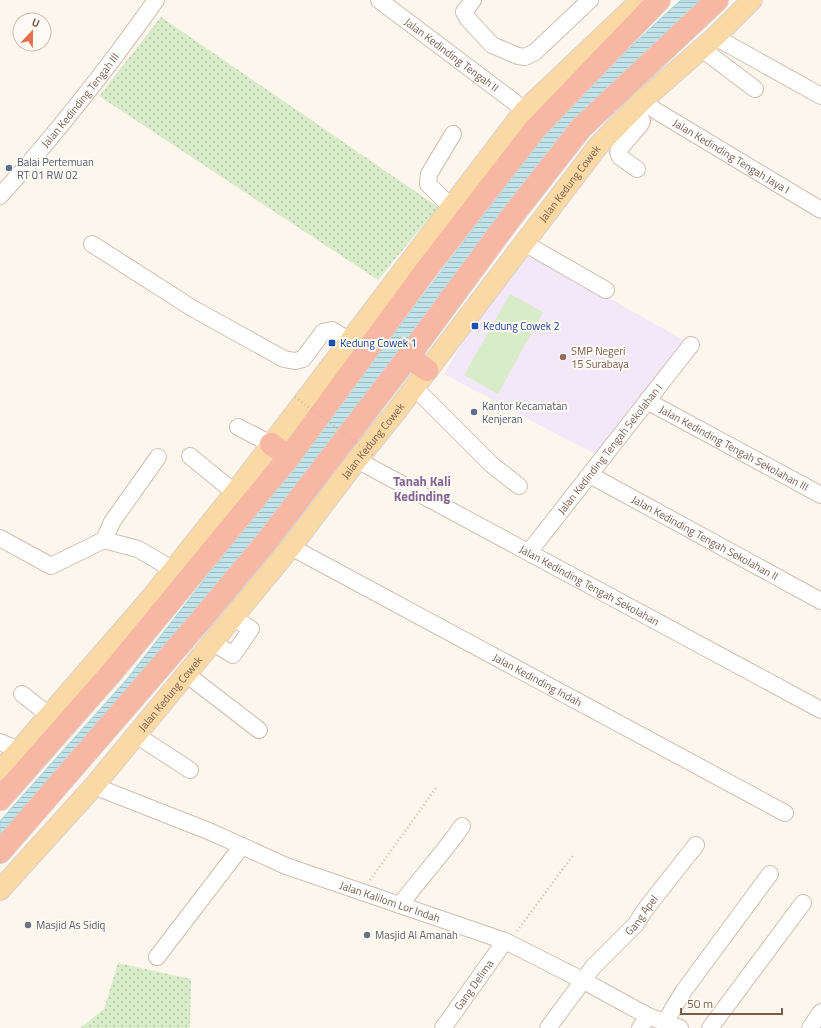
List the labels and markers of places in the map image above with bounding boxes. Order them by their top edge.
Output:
place label: Balai Pertemuan RT 01 RW 02 [17,154,94,183]
marker: Balai Pertemuan RT 01 RW 02 [4,163,14,173]
place label: Kedung Cowek 2 [483,318,560,334]
marker: Kedung Cowek 2 [470,321,480,331]
place label: Kedung Cowek 1 [340,335,417,351]
marker: Kedung Cowek 1 [327,338,337,348]
place label: SMP Negeri 15 Surabaya [571,343,629,372]
marker: SMP Negeri 15 Surabaya [558,352,568,362]
place label: Kantor Kecamatan Kenjeran [482,398,568,427]
marker: Kantor Kecamatan Kenjeran [469,407,479,417]
place label: Masjid As Sidiq [36,917,105,933]
marker: Masjid As Sidiq [23,920,33,930]
place label: Masjid Al Amanah [375,927,458,943]
marker: Masjid Al Amanah [362,930,372,940]

